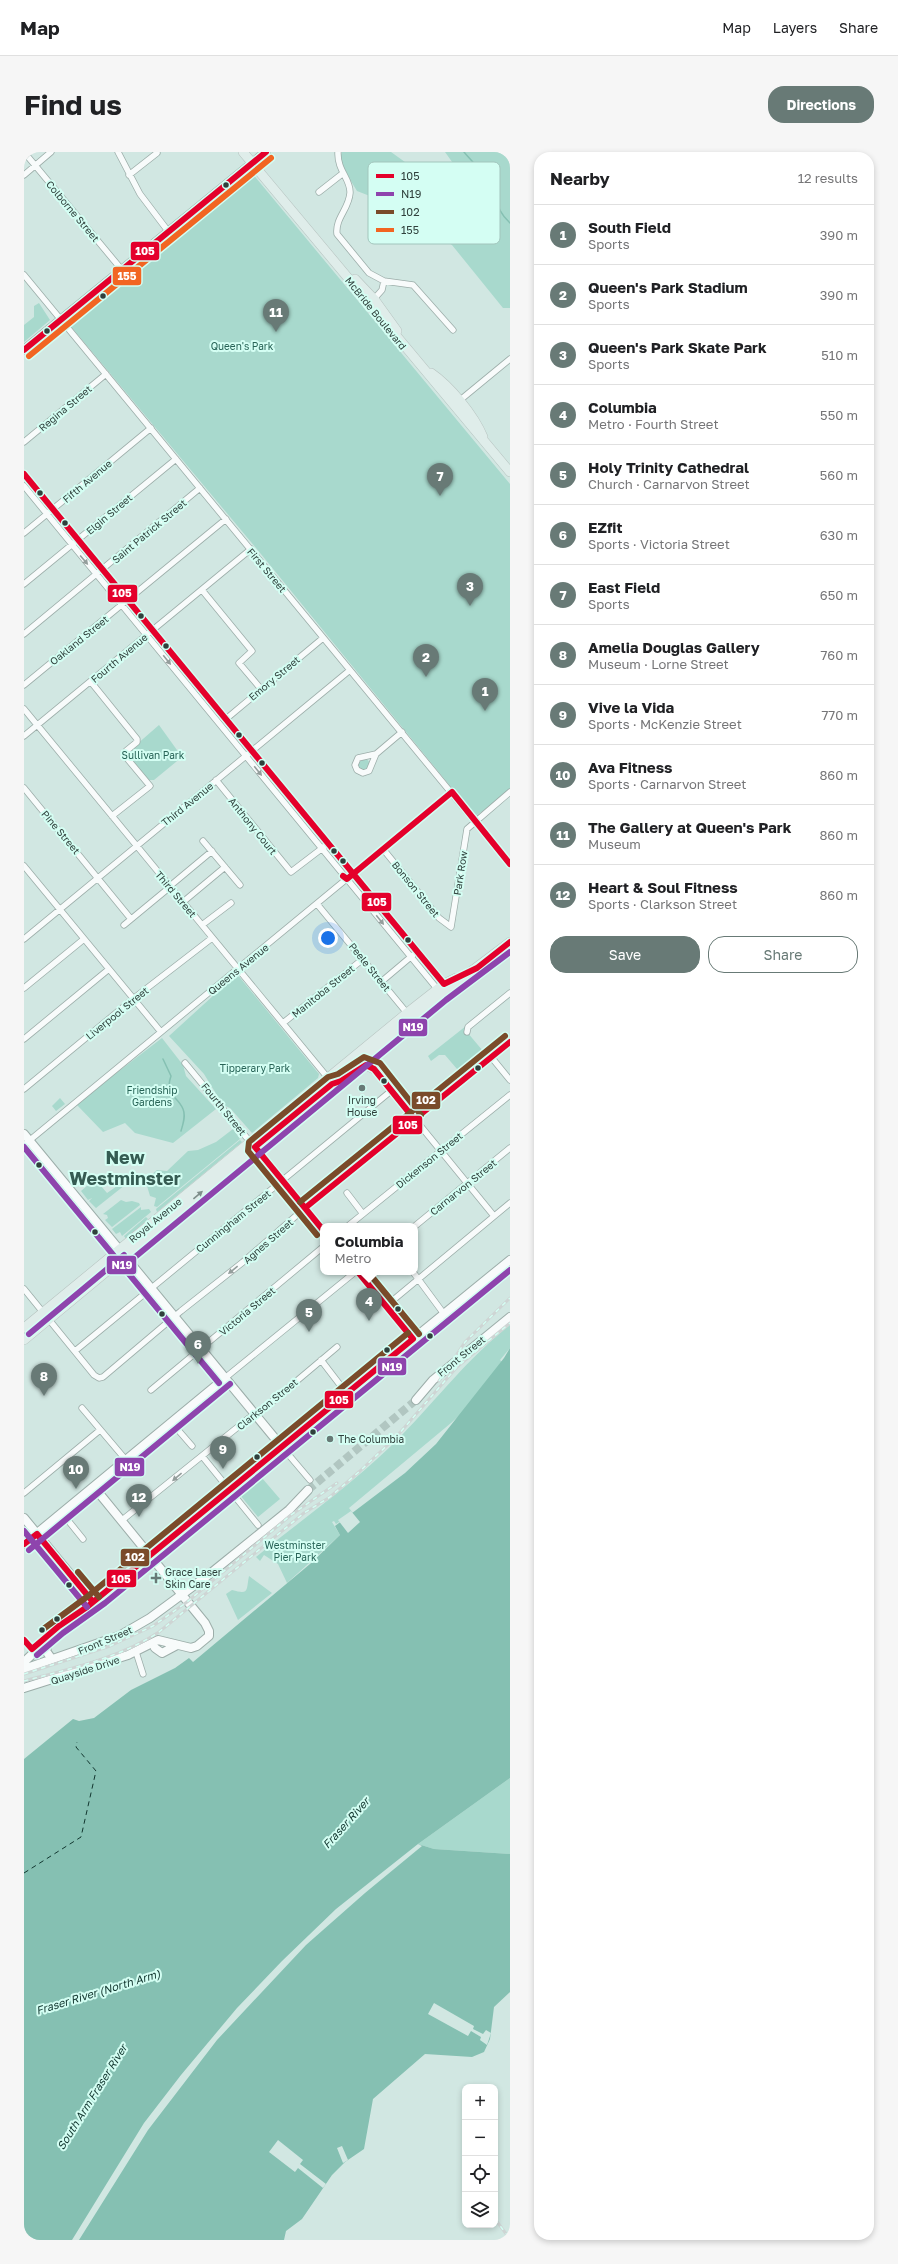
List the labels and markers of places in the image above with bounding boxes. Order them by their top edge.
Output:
unlabelled marker [221,180,231,190]
unlabelled marker [98,291,108,301]
pin: 11 [263,299,289,332]
unlabelled marker [42,326,52,336]
pin: 7 [427,463,453,496]
unlabelled marker [35,488,45,498]
unlabelled marker [60,518,70,528]
pin: 3 [457,573,483,606]
unlabelled marker [136,611,146,621]
unlabelled marker [161,641,171,651]
pin: 2 [413,644,439,677]
pin: 1 [472,678,498,711]
unlabelled marker [234,730,244,740]
unlabelled marker [257,758,267,768]
unlabelled marker [329,846,339,856]
unlabelled marker [338,856,348,866]
unlabelled marker [403,935,413,945]
unlabelled marker [473,1063,483,1073]
unlabelled marker [379,1076,389,1086]
marker: Irving House [357,1083,367,1093]
place label: Irving House [347,1094,378,1118]
unlabelled marker [34,1160,44,1170]
unlabelled marker [90,1227,100,1237]
pin: 4 [356,1288,382,1321]
pin: 5 [296,1299,322,1332]
unlabelled marker [393,1304,403,1314]
unlabelled marker [157,1309,167,1319]
pin: 6 [185,1331,211,1364]
unlabelled marker [425,1331,435,1341]
unlabelled marker [382,1345,392,1355]
pin: 8 [31,1363,57,1396]
unlabelled marker [308,1427,318,1437]
place label: The Columbia [338,1433,404,1445]
marker: The Columbia [325,1434,335,1444]
pin: 9 [210,1436,236,1469]
unlabelled marker [252,1452,262,1462]
pin: 10 [63,1456,89,1489]
pin: 12 [126,1484,152,1517]
place label: Grace Laser Skin Care [165,1566,222,1590]
marker: Grace Laser Skin Care [150,1572,162,1584]
unlabelled marker [64,1580,74,1590]
unlabelled marker [52,1614,62,1624]
unlabelled marker [37,1625,47,1635]

